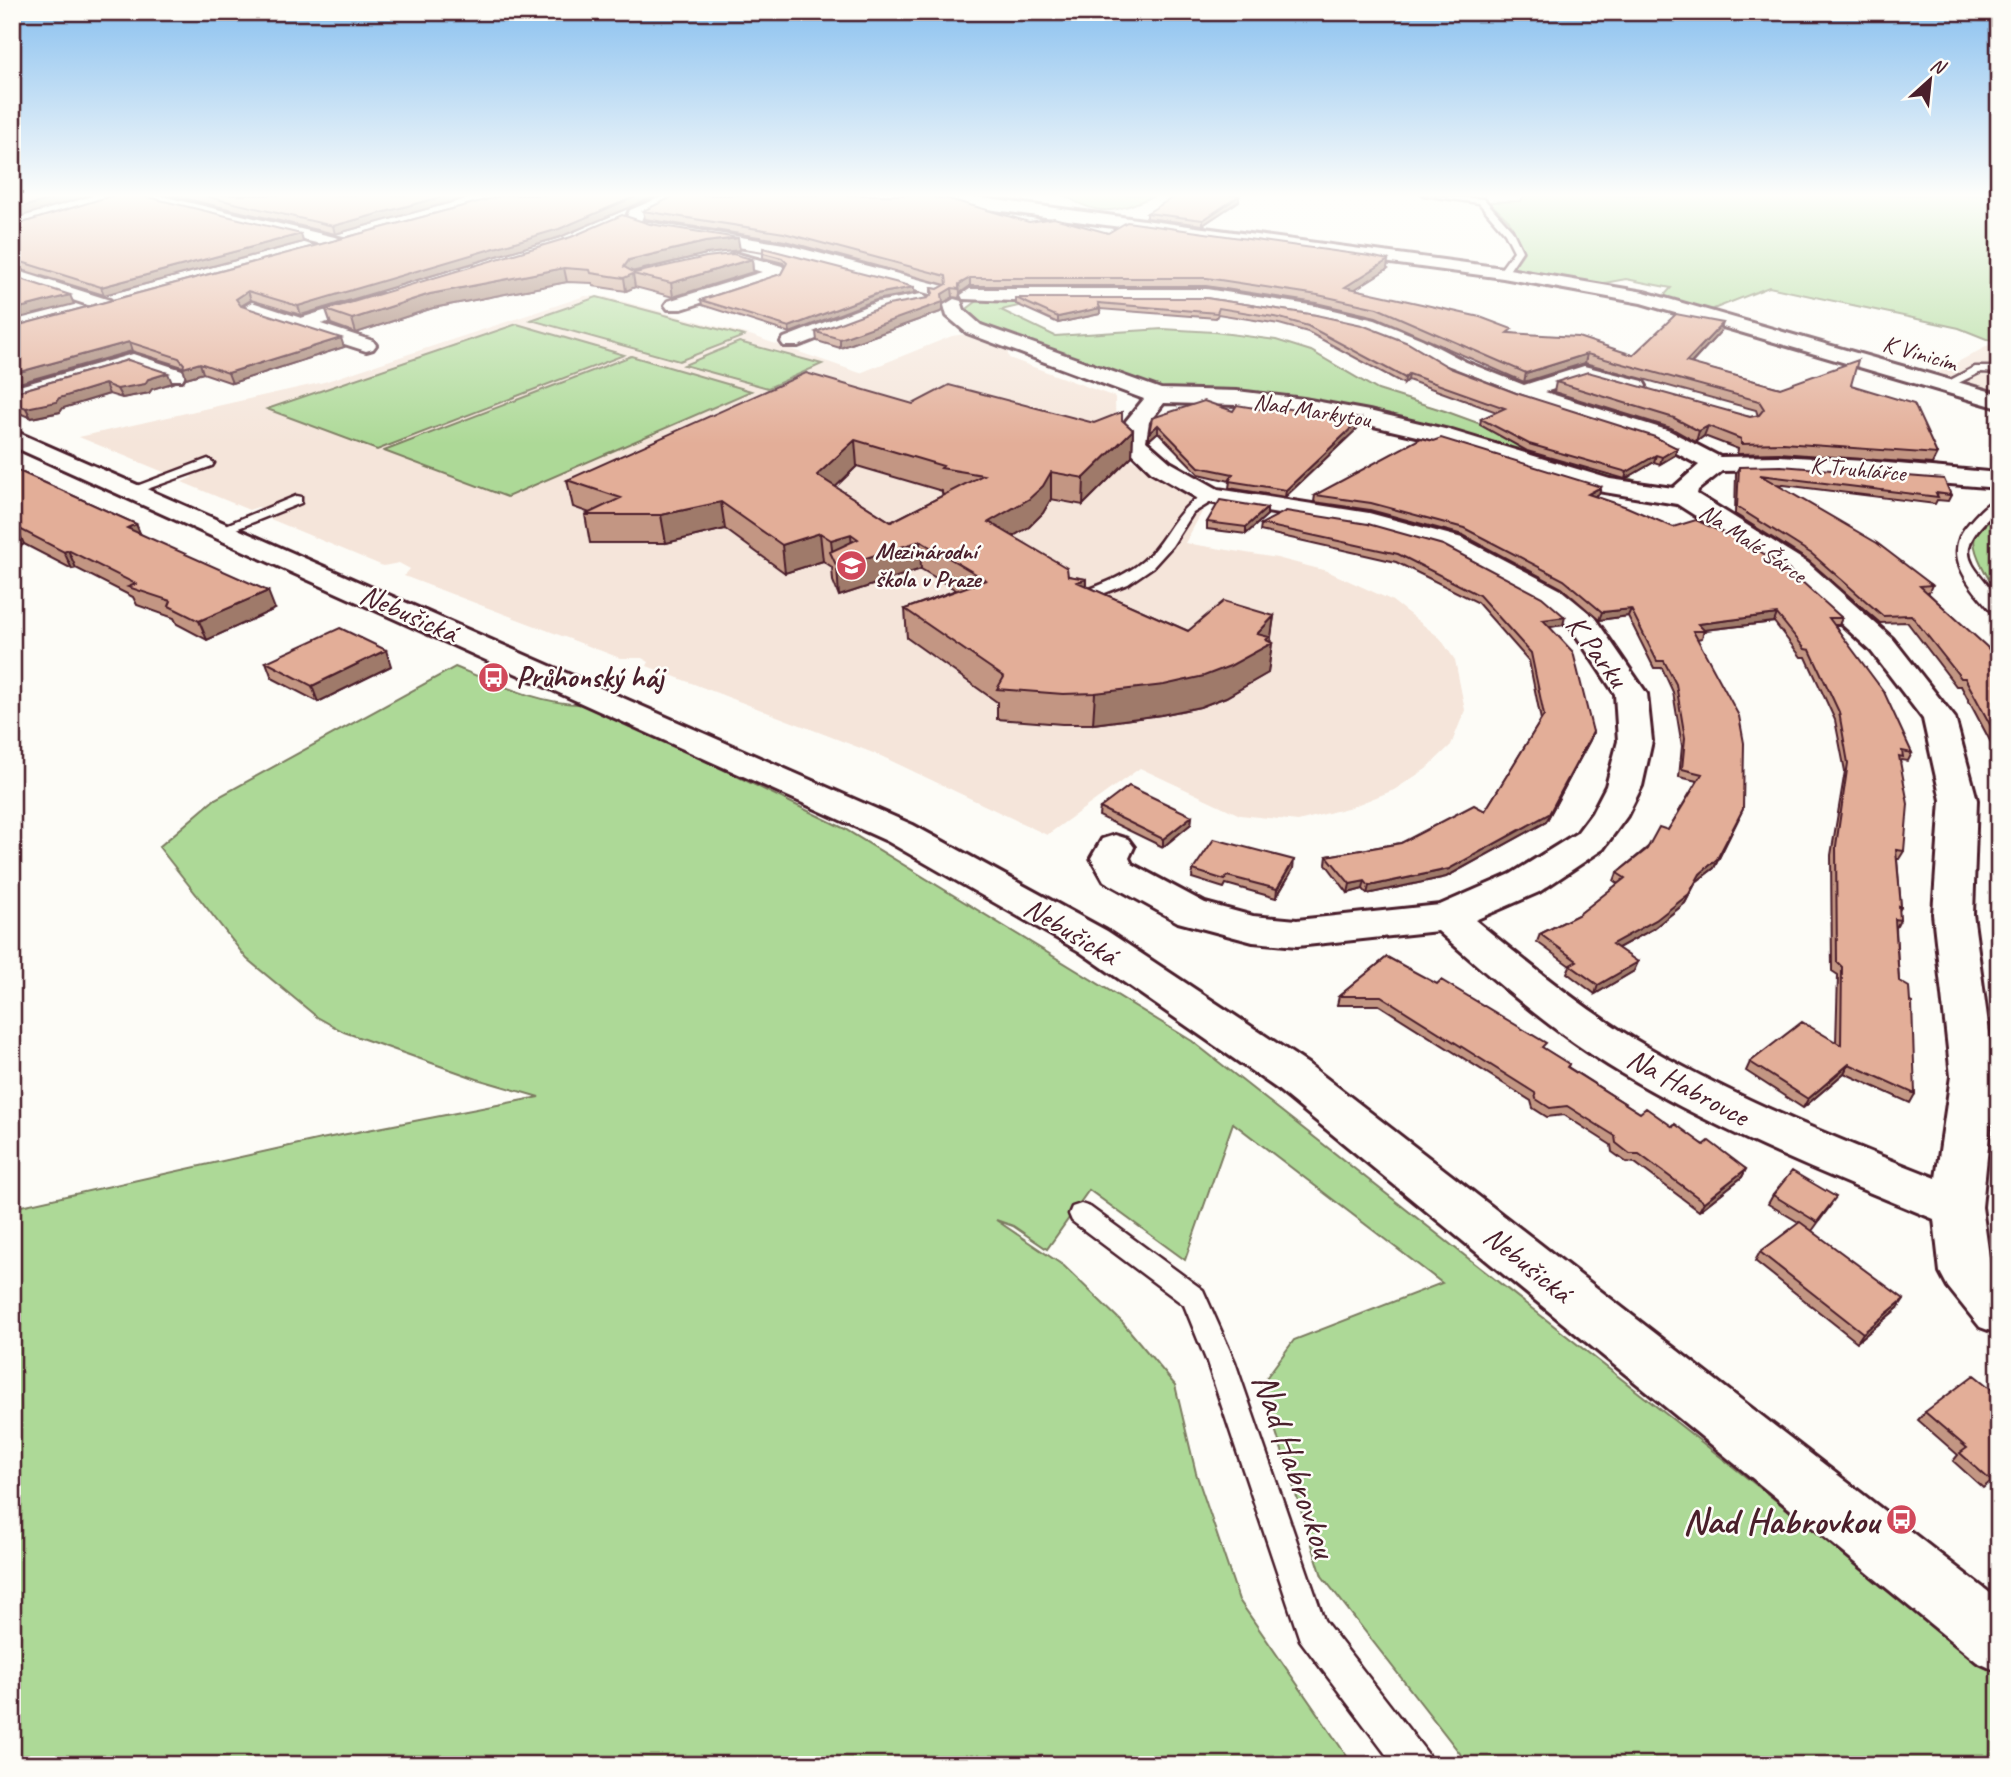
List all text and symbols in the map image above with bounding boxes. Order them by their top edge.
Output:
north arrow [1896,46,1966,116]
text: N [1927,52,1951,81]
street label: K Vinicím [1880,328,1963,379]
street label: Nad Markytou [1251,386,1375,434]
street label: K Truhlářce [1809,450,1909,488]
street label: Na Malé Šárce [1694,496,1814,591]
place label: Mezinárodní škola v Praze [875,536,982,594]
school or university icon: Mezinárodní škola v Praze [835,548,869,582]
street label: Nebušická [354,575,466,652]
street label: K Parku [1557,607,1638,696]
place label: Průhonský háj [516,658,667,696]
bus stop icon: Průhonský háj [476,660,510,694]
street label: Nebušická [1017,888,1127,975]
street label: Na Habrovce [1621,1039,1757,1136]
street label: Nebušická [1476,1217,1582,1313]
street label: Nad Habrovkou [1242,1366,1350,1566]
place label: Nad Habrovkou [1683,1497,1882,1544]
bus stop icon: Nad Habrovkou [1885,1503,1919,1537]

